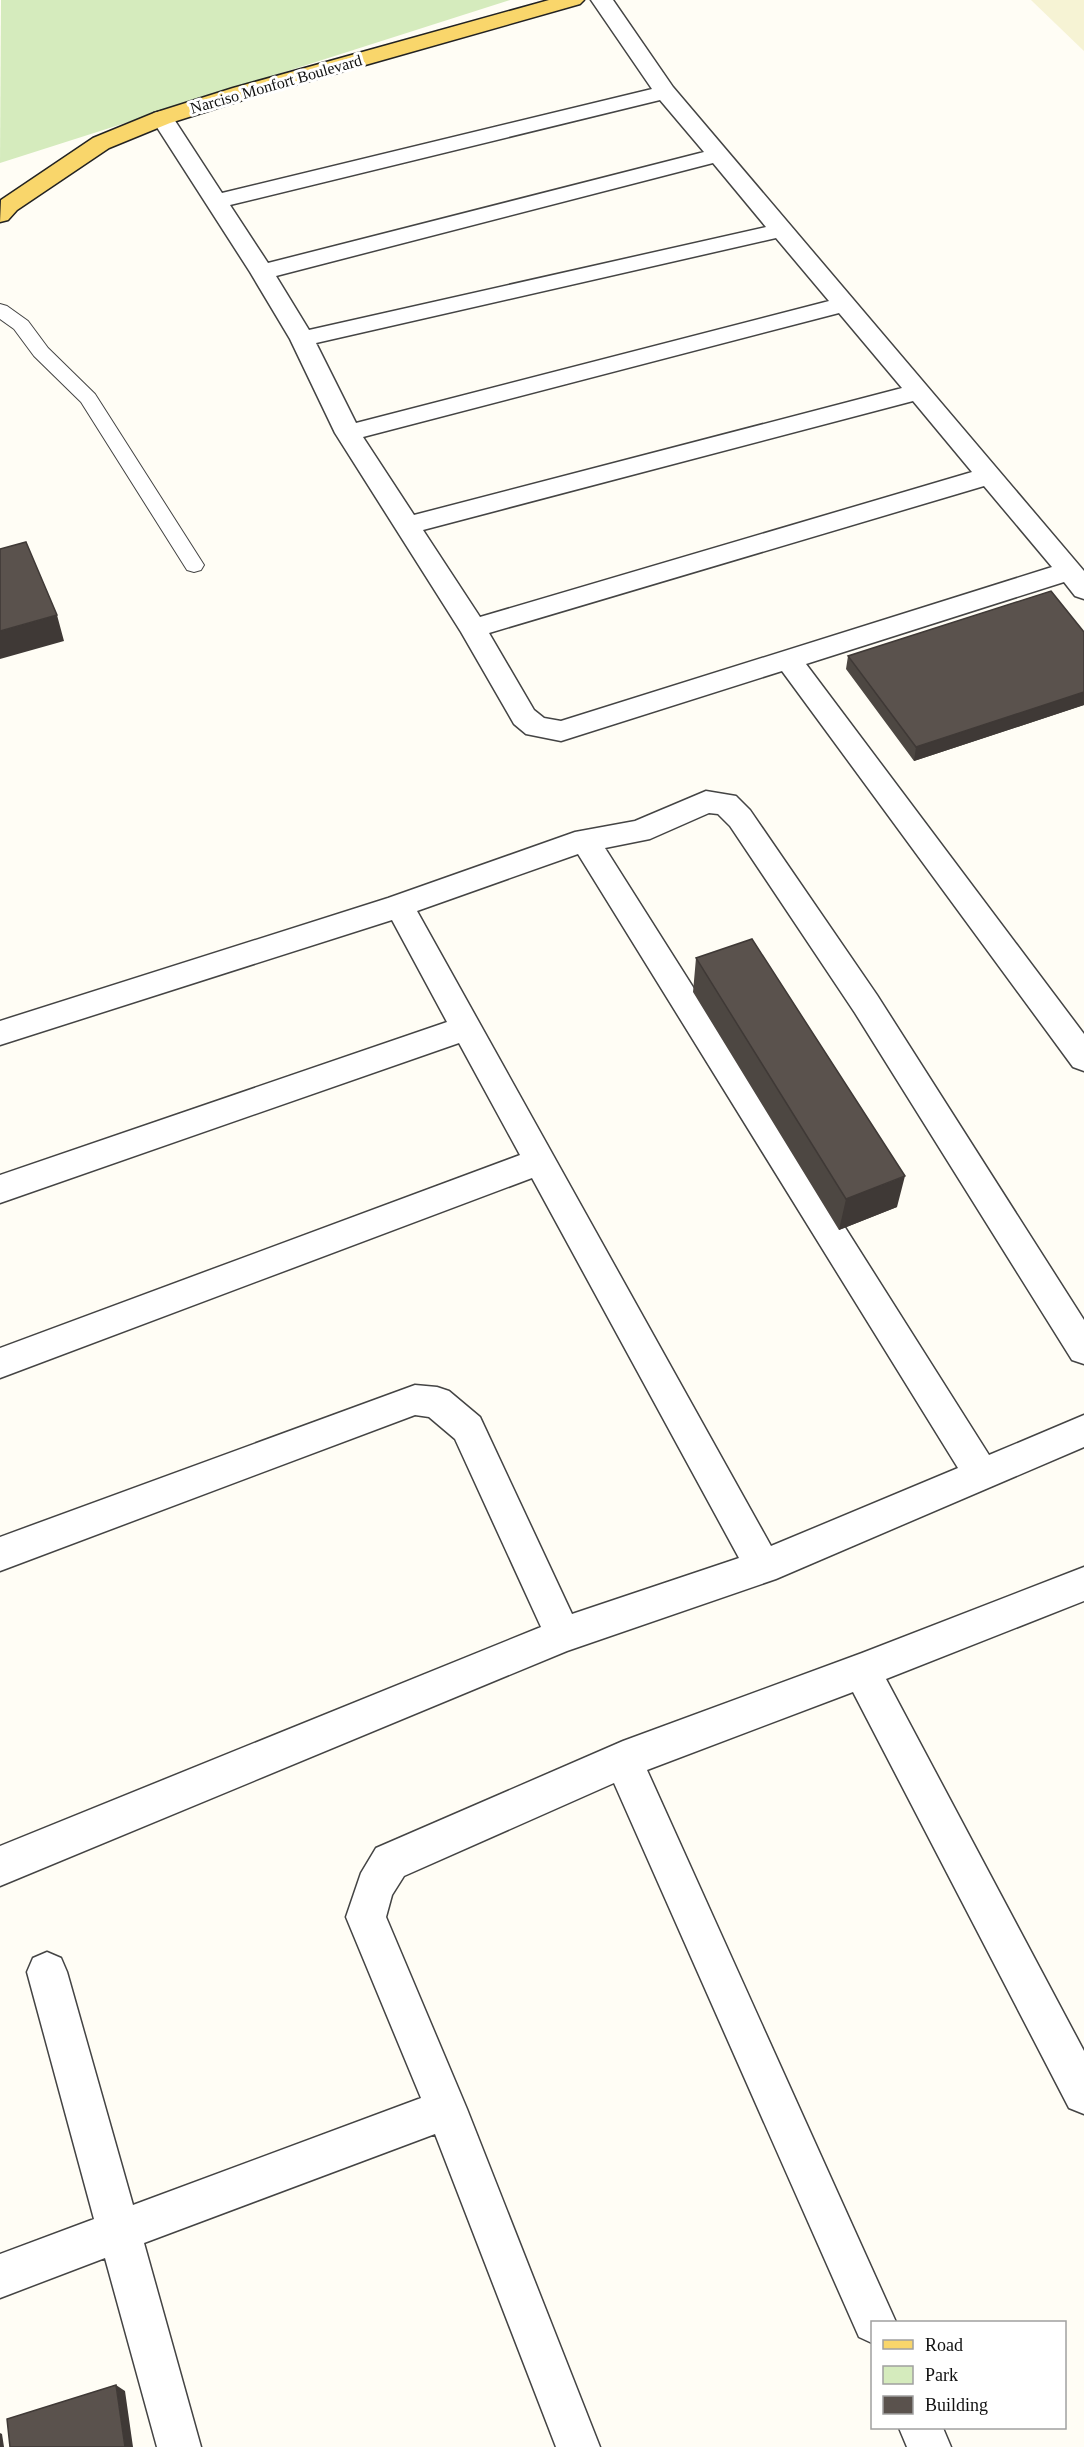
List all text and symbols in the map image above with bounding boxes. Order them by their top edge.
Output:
street label: Narciso Monfort Boulevard [188,51,364,117]
legend [871,2321,1066,2429]
text: Road [925,2335,963,2355]
text: Park [925,2365,958,2385]
text: Building [925,2395,988,2415]

